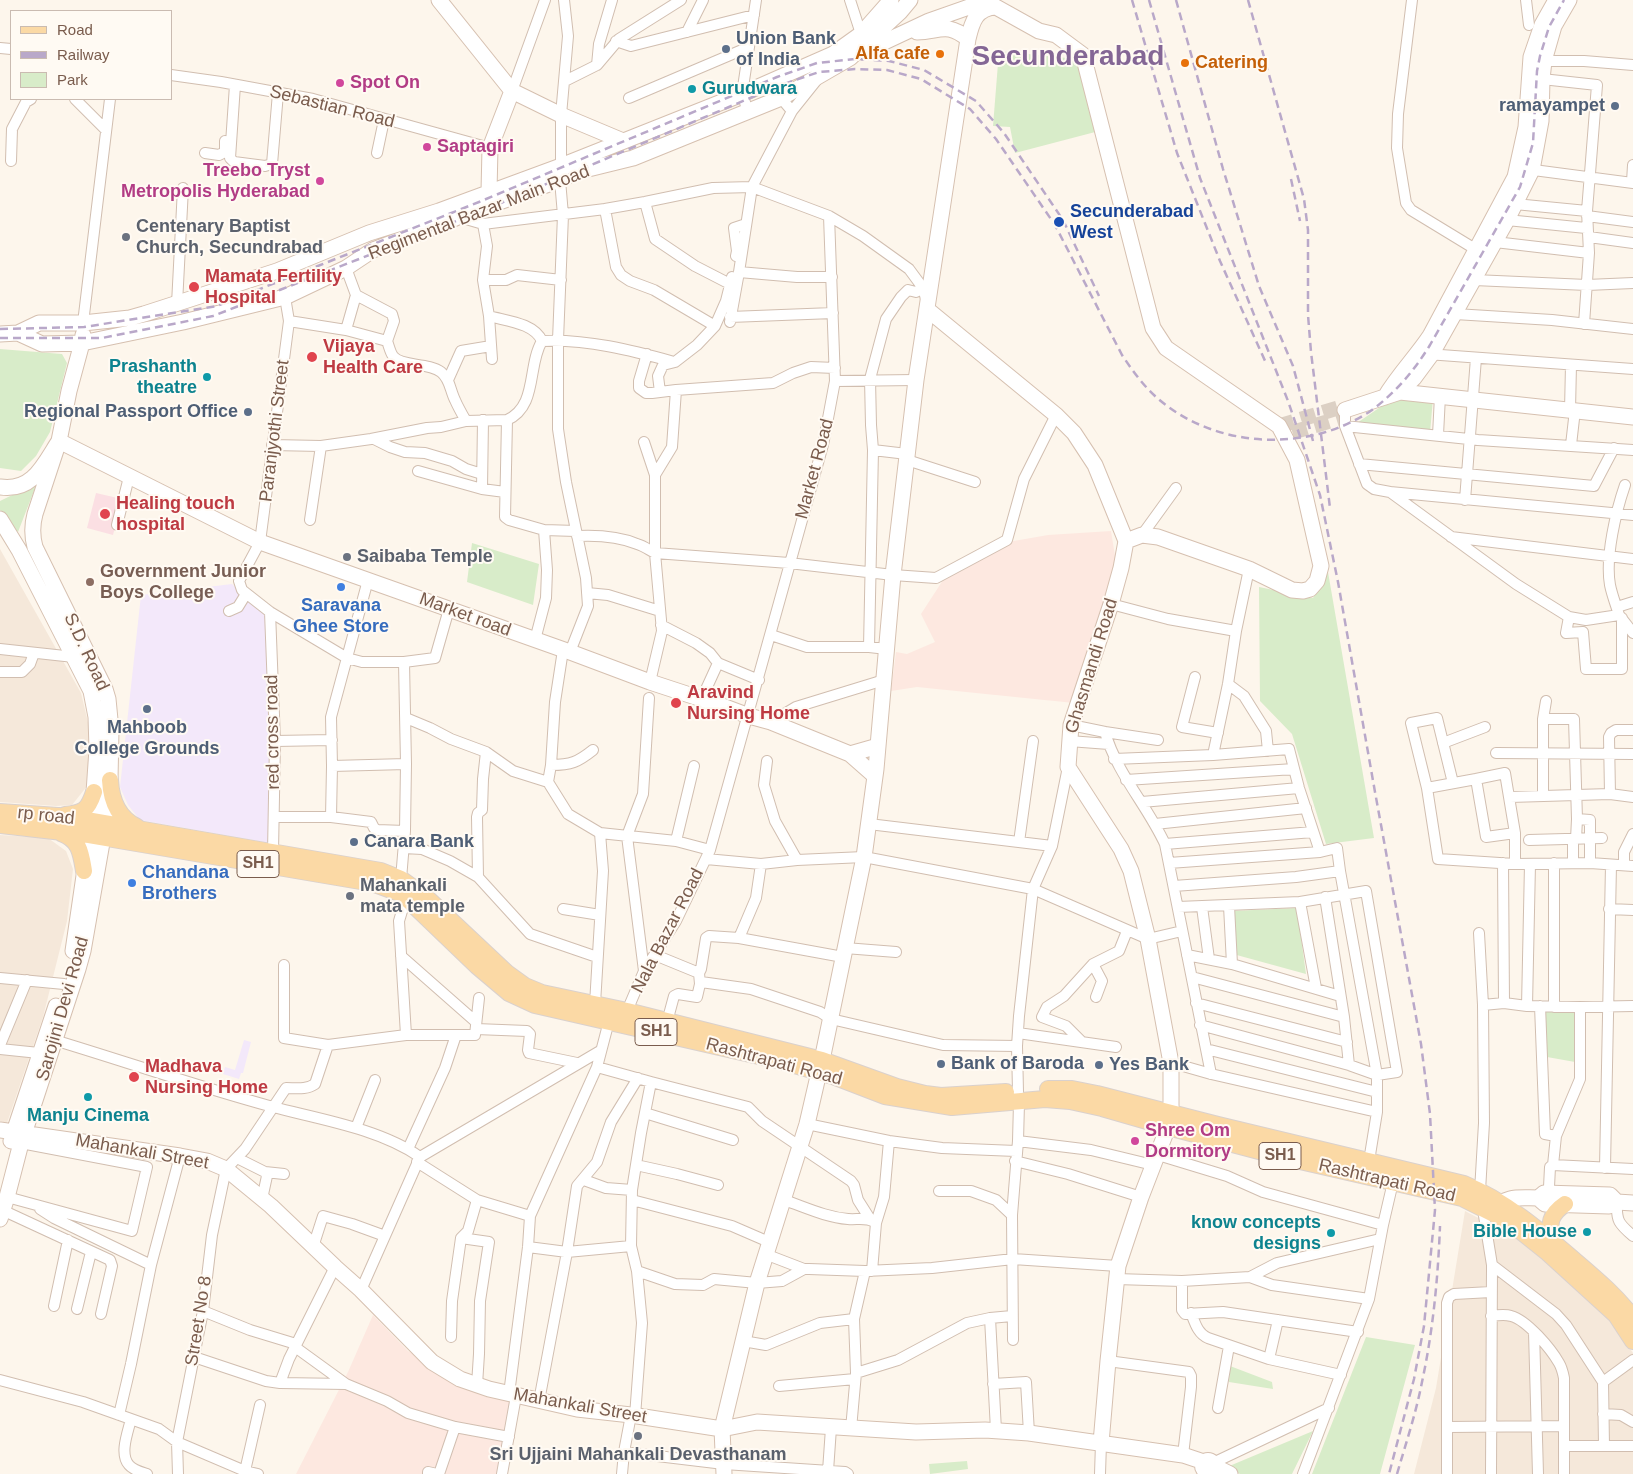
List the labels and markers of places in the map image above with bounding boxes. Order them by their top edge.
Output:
place label: Union Bank of India [736,28,836,70]
marker: Union Bank of India [720,43,732,55]
place label: Alfa cafe [855,43,930,65]
marker: Alfa cafe [934,48,946,60]
place label: Catering [1195,52,1268,74]
marker: Catering [1179,57,1191,69]
place label: Spot On [350,72,420,94]
marker: Spot On [334,77,346,89]
place label: Gurudwara [702,78,797,100]
marker: Gurudwara [686,83,698,95]
place label: ramayampet [1499,95,1605,117]
marker: ramayampet [1609,100,1621,112]
place label: Saptagiri [437,136,514,158]
marker: Saptagiri [421,141,433,153]
place label: Treebo Tryst Metropolis Hyderabad [121,160,310,202]
marker: Treebo Tryst Metropolis Hyderabad [314,175,326,187]
place label: Secunderabad West [1070,201,1194,243]
marker: Secunderabad West [1052,215,1066,229]
place label: Centenary Baptist Church, Secundrabad [136,216,323,258]
marker: Centenary Baptist Church, Secundrabad [120,231,132,243]
place label: Mamata Fertility Hospital [205,266,342,308]
marker: Mamata Fertility Hospital [187,280,201,294]
place label: Vijaya Health Care [323,336,423,378]
marker: Vijaya Health Care [305,350,319,364]
place label: Prashanth theatre [109,356,197,398]
marker: Prashanth theatre [201,371,213,383]
place label: Regional Passport Office [24,401,238,423]
marker: Regional Passport Office [242,406,254,418]
place label: Healing touch hospital [116,493,235,536]
marker: Healing touch hospital [98,507,112,521]
place label: Saibaba Temple [357,546,493,568]
marker: Saibaba Temple [341,551,353,563]
place label: Government Junior Boys College [100,561,266,604]
marker: Government Junior Boys College [84,576,96,588]
marker: Saravana Ghee Store [335,581,347,593]
place label: Saravana Ghee Store [293,595,389,638]
place label: Aravind Nursing Home [687,682,810,724]
marker: Aravind Nursing Home [669,696,683,710]
marker: Mahboob College Grounds [141,703,153,715]
place label: Mahboob College Grounds [74,717,220,760]
place label: Canara Bank [364,831,474,853]
marker: Canara Bank [348,836,360,848]
place label: Chandana Brothers [142,862,229,904]
place label: Mahankali mata temple [360,875,465,918]
marker: Chandana Brothers [126,877,138,889]
marker: Mahankali mata temple [344,890,356,902]
place label: Bank of Baroda [951,1053,1084,1075]
place label: Yes Bank [1109,1054,1189,1076]
place label: Madhava Nursing Home [145,1056,268,1098]
marker: Bank of Baroda [935,1058,947,1070]
marker: Yes Bank [1093,1059,1105,1071]
marker: Madhava Nursing Home [127,1070,141,1084]
marker: Manju Cinema [82,1091,94,1103]
place label: Manju Cinema [27,1105,149,1127]
place label: Shree Om Dormitory [1145,1120,1231,1162]
marker: Shree Om Dormitory [1129,1135,1141,1147]
place label: know concepts designs [1191,1212,1321,1254]
place label: Bible House [1473,1221,1577,1243]
marker: Bible House [1581,1226,1593,1238]
marker: know concepts designs [1325,1227,1337,1239]
marker: Sri Ujjaini Mahankali Devasthanam [632,1430,644,1442]
place label: Sri Ujjaini Mahankali Devasthanam [489,1444,787,1466]

